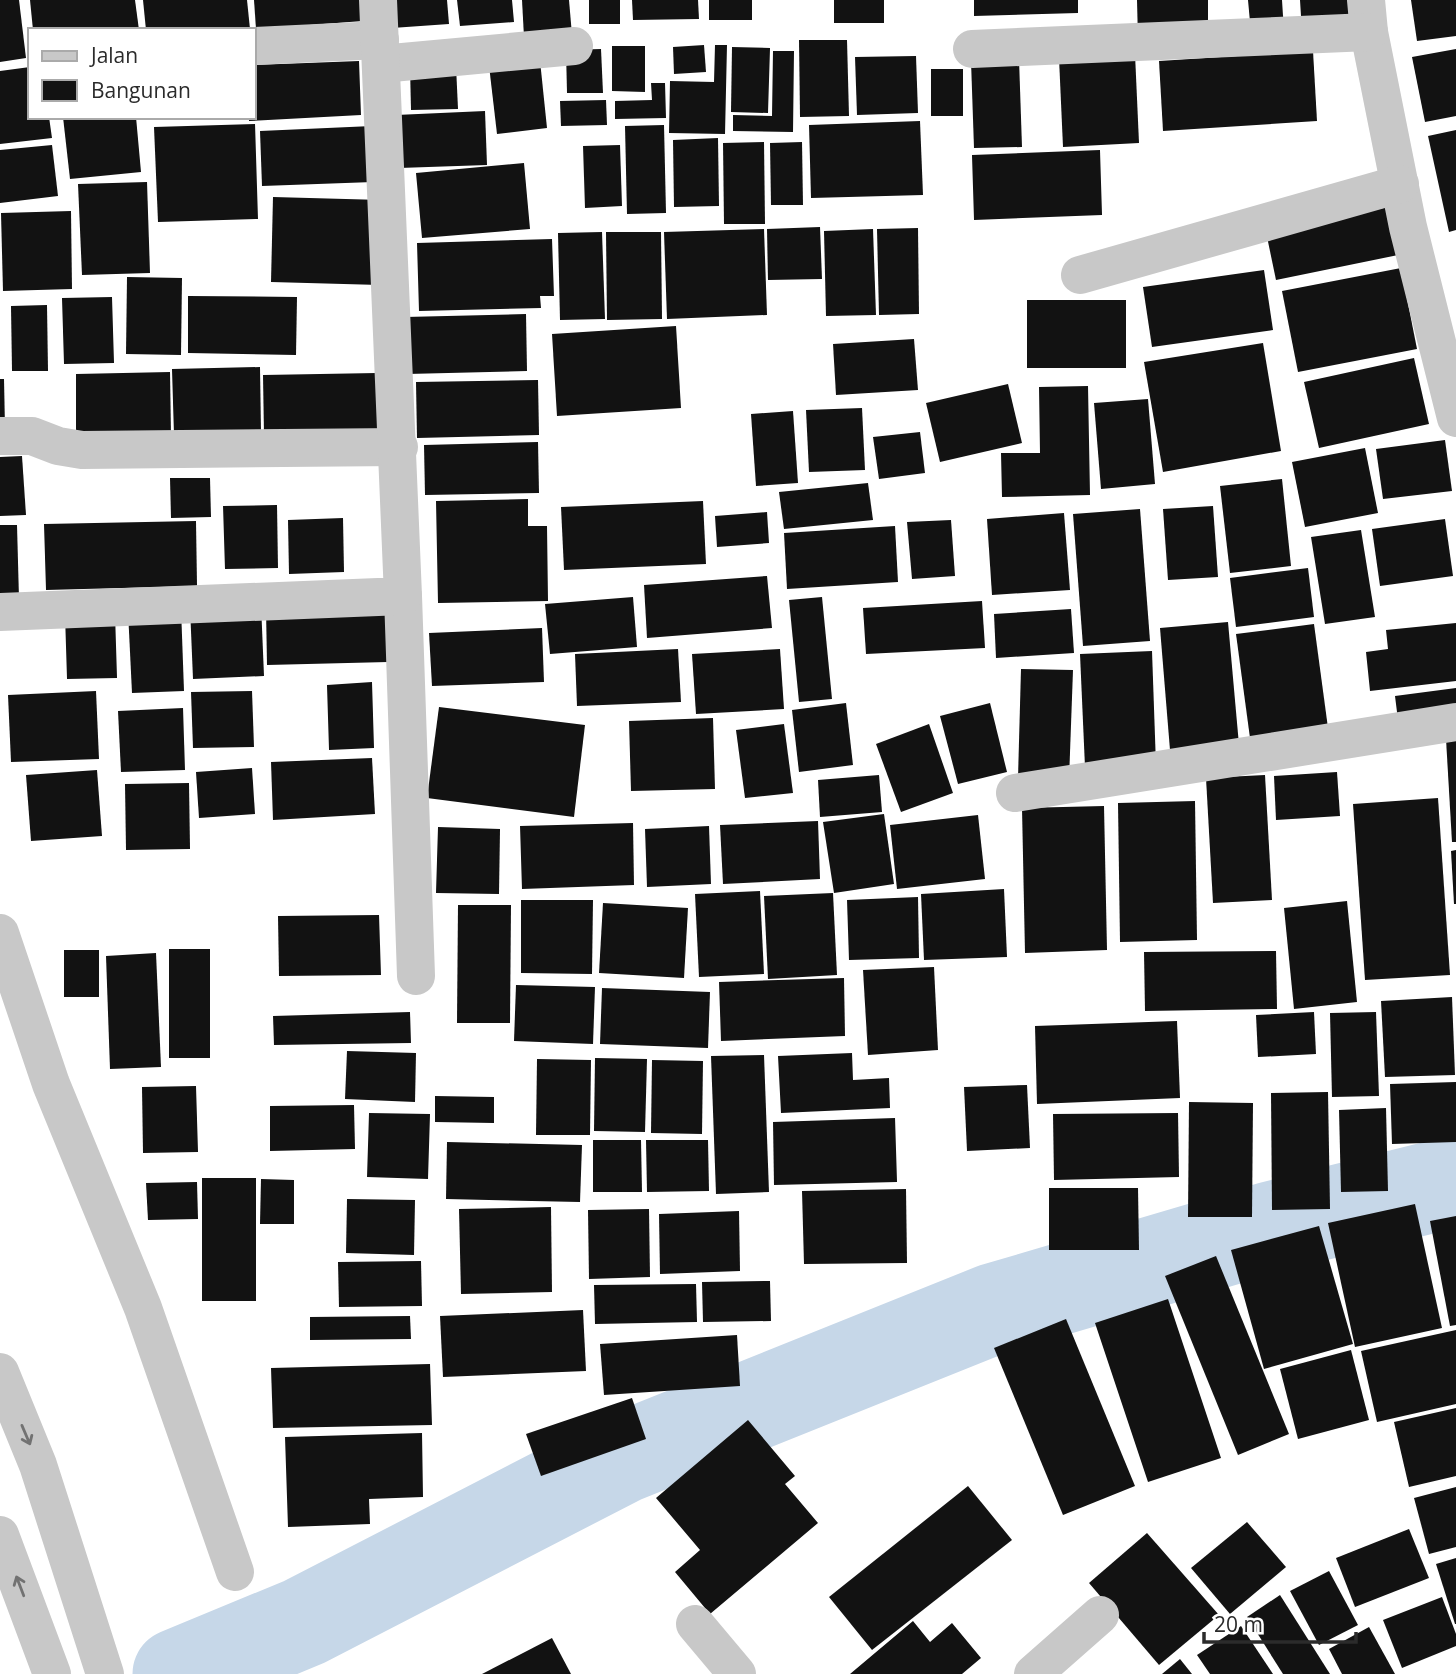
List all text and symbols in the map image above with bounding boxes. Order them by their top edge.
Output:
legend [28,28,256,119]
text: Jalan [89,41,138,69]
text: Bangunan [91,76,191,104]
one-way arrow [20,1424,33,1446]
one-way arrow [12,1575,25,1597]
scale bar [1204,1600,1356,1644]
text: 20 m [1214,1610,1263,1638]

